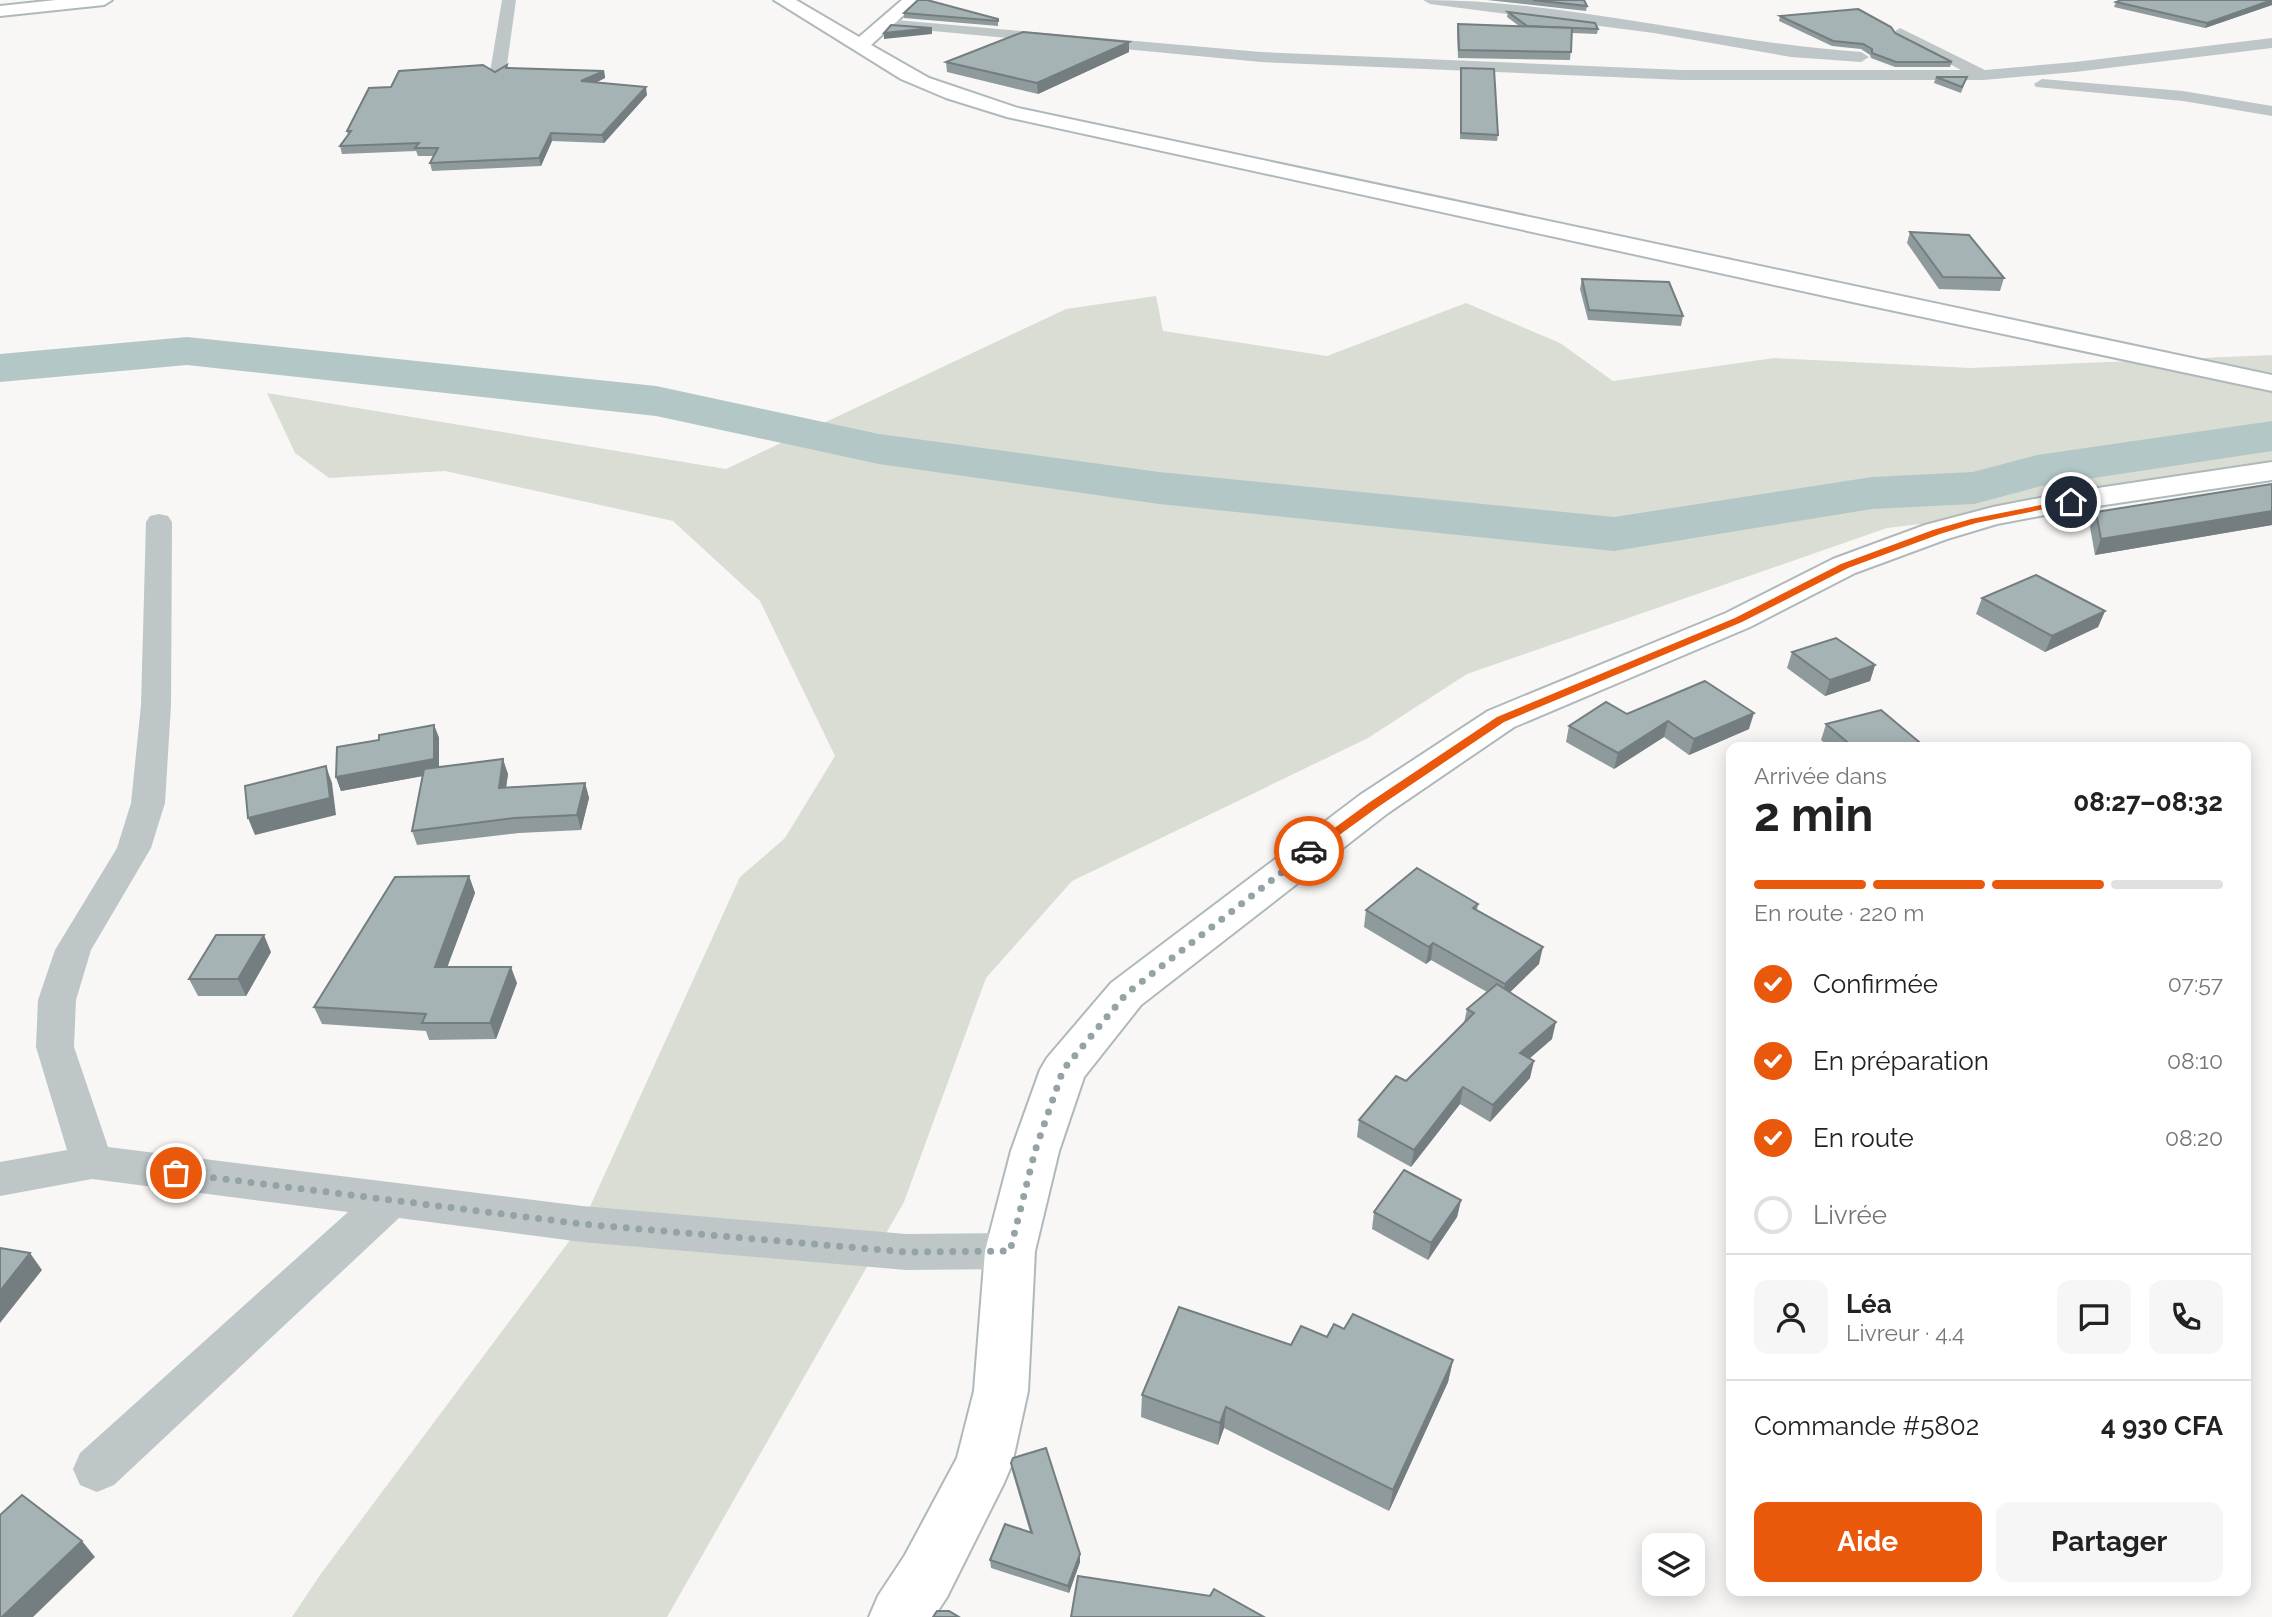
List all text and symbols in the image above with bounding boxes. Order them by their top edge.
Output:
pin [2041,472,2101,532]
icon: home [2052,483,2090,521]
text: Arrivée dans [1754,762,1887,789]
text: 08:27–08:32 [2073,787,2223,817]
text: 2 min [1754,788,1873,842]
courier [1274,816,1344,886]
icon: car [1290,832,1328,870]
text: En route · 220 m [1754,899,1924,926]
icon: check [1754,965,1792,1003]
text: Confirmée [1813,969,1938,999]
text: 07:57 [2168,970,2223,997]
icon: check [1754,1042,1792,1080]
text: En préparation [1813,1046,1989,1076]
text: 08:10 [2167,1047,2223,1074]
icon: check [1754,1119,1792,1157]
text: En route [1813,1123,1914,1153]
text: 08:20 [2165,1124,2223,1151]
pin [146,1143,206,1203]
icon: bag [157,1154,195,1192]
text: Livrée [1813,1200,1887,1230]
button: person [1754,1280,1828,1354]
button: chat [2057,1280,2131,1354]
button: phone [2149,1280,2223,1354]
text: Léa [1846,1289,1892,1319]
text: Livreur · 4.4 [1846,1319,1965,1346]
text: Commande #5802 [1754,1411,1979,1441]
text: 4 930 CFA [2101,1411,2223,1441]
button: Aide [1754,1502,1982,1582]
button: Partager [1996,1502,2223,1582]
map controls [1642,1533,1705,1596]
button: layers [1642,1533,1705,1596]

